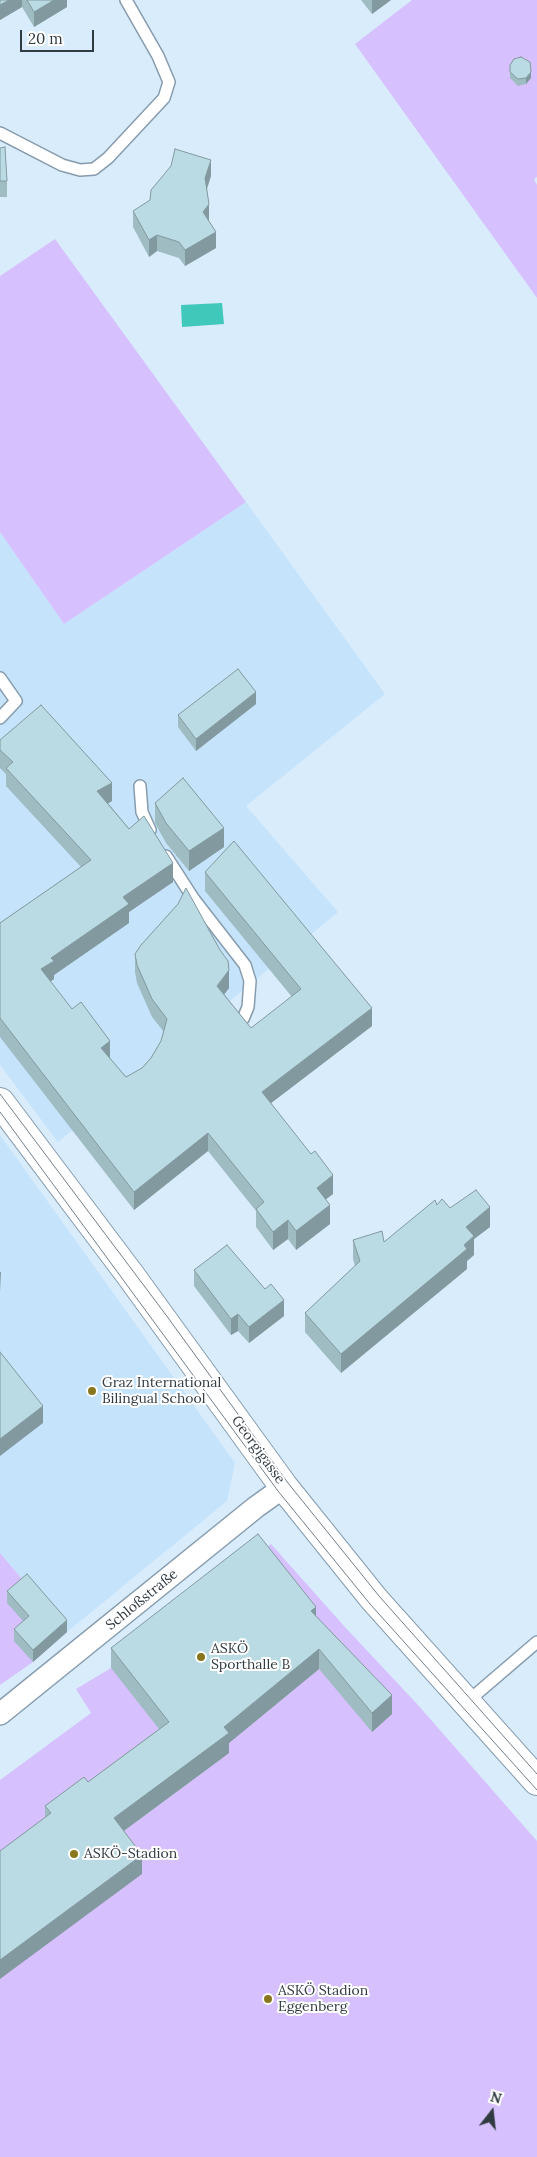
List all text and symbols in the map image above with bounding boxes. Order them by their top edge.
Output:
scale bar [22,20,96,52]
text: 20 m [28,29,63,48]
place label: Graz International Bilingual School [102,1375,221,1408]
marker: Graz International Bilingual School [86,1385,98,1397]
street label: Georgigasse [228,1413,288,1487]
street label: Schloßstraße [103,1566,181,1634]
place label: ASKÖ Sporthalle B [211,1641,290,1674]
marker: ASKÖ Sporthalle B [195,1651,207,1663]
place label: ASKÖ-Stadion [84,1846,177,1862]
marker: ASKÖ-Stadion [68,1848,80,1860]
place label: ASKÖ Stadion Eggenberg [278,1983,368,2015]
marker: ASKÖ Stadion Eggenberg [262,1993,274,2005]
north arrow [467,2087,517,2137]
text: N [488,2087,504,2108]

